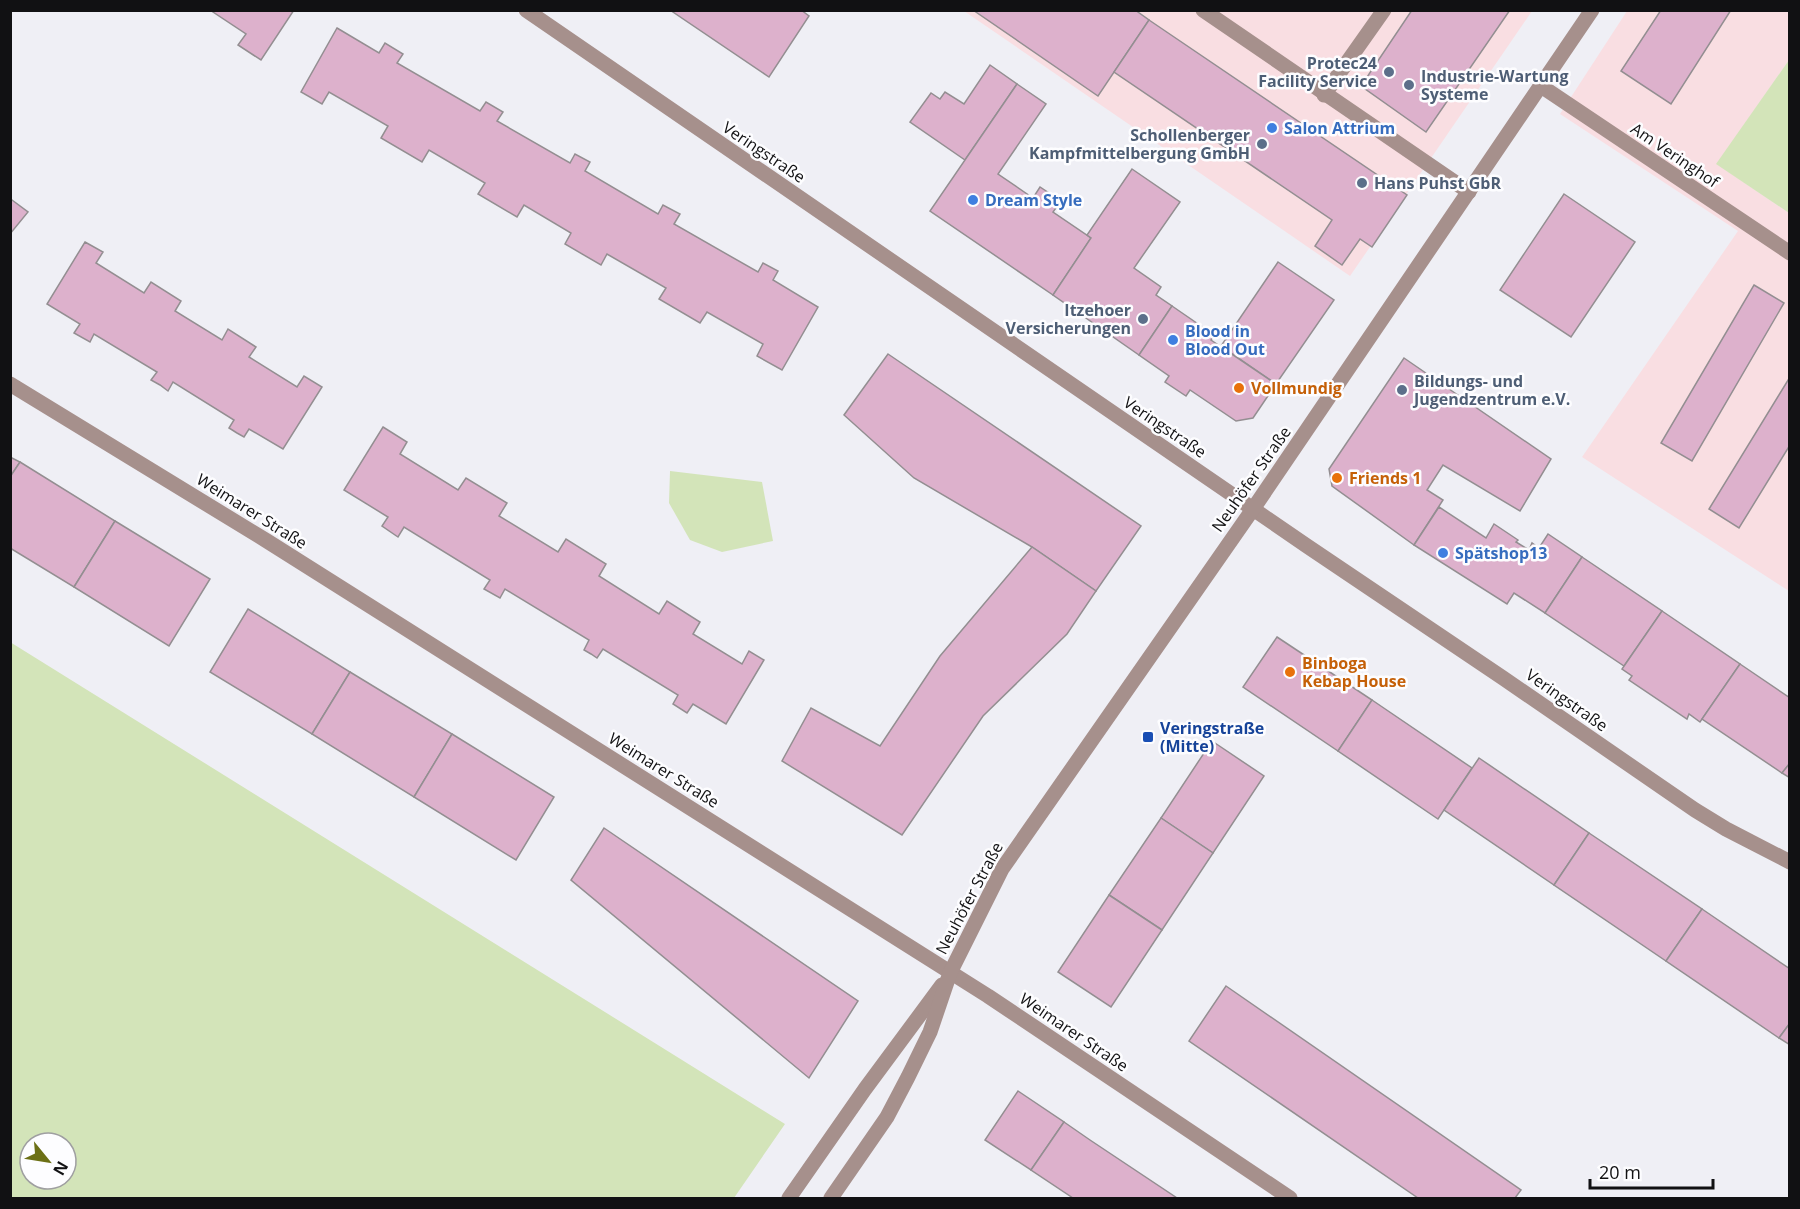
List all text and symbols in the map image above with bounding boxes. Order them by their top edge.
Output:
place label: Protec24 Facility Service [1258,52,1377,92]
marker: Protec24 Facility Service [1382,65,1396,79]
place label: Industrie-Wartung Systeme [1421,65,1569,105]
marker: Industrie-Wartung Systeme [1402,78,1416,92]
street label: Veringstraße [718,116,810,188]
place label: Salon Attrium [1284,117,1395,139]
street label: Am Veringhof [1627,117,1725,193]
marker: Salon Attrium [1265,121,1279,135]
place label: Schollenberger Kampfmittelbergung GmbH [1029,124,1250,164]
marker: Schollenberger Kampfmittelbergung GmbH [1255,137,1269,151]
place label: Hans Puhst GbR [1374,172,1501,194]
marker: Hans Puhst GbR [1355,176,1369,190]
place label: Dream Style [985,189,1082,211]
marker: Dream Style [966,193,980,207]
place label: Itzehoer Versicherungen [1006,299,1131,339]
marker: Itzehoer Versicherungen [1136,312,1150,326]
place label: Blood in Blood Out [1185,320,1265,360]
marker: Blood in Blood Out [1166,333,1180,347]
place label: Bildungs- und Jugendzentrum e.V. [1412,370,1570,410]
place label: Vollmundig [1251,377,1342,399]
marker: Vollmundig [1232,381,1246,395]
marker: Bildungs- und Jugendzentrum e.V. [1395,383,1409,397]
street label: Veringstraße [1119,391,1211,463]
street label: Neuhöfer Straße [1206,422,1296,536]
place label: Friends 1 [1349,467,1421,489]
street label: Weimarer Straße [192,468,312,554]
marker: Friends 1 [1330,471,1344,485]
place label: Spätshop13 [1455,542,1547,564]
marker: Spätshop13 [1436,546,1450,560]
place label: Binboga Kebap House [1302,652,1406,692]
street label: Veringstraße [1522,664,1612,736]
marker: Binboga Kebap House [1283,665,1297,679]
place label: Veringstraße (Mitte) [1160,717,1264,757]
street label: Weimarer Straße [604,727,724,813]
marker: Veringstraße (Mitte) [1141,730,1155,744]
street label: Neuhöfer Straße [930,838,1008,958]
street label: Weimarer Straße [1015,987,1133,1077]
north arrow [18,1131,78,1191]
scale bar [1590,1152,1713,1190]
text: N [48,1157,74,1180]
text: 20 m [1599,1160,1641,1184]

